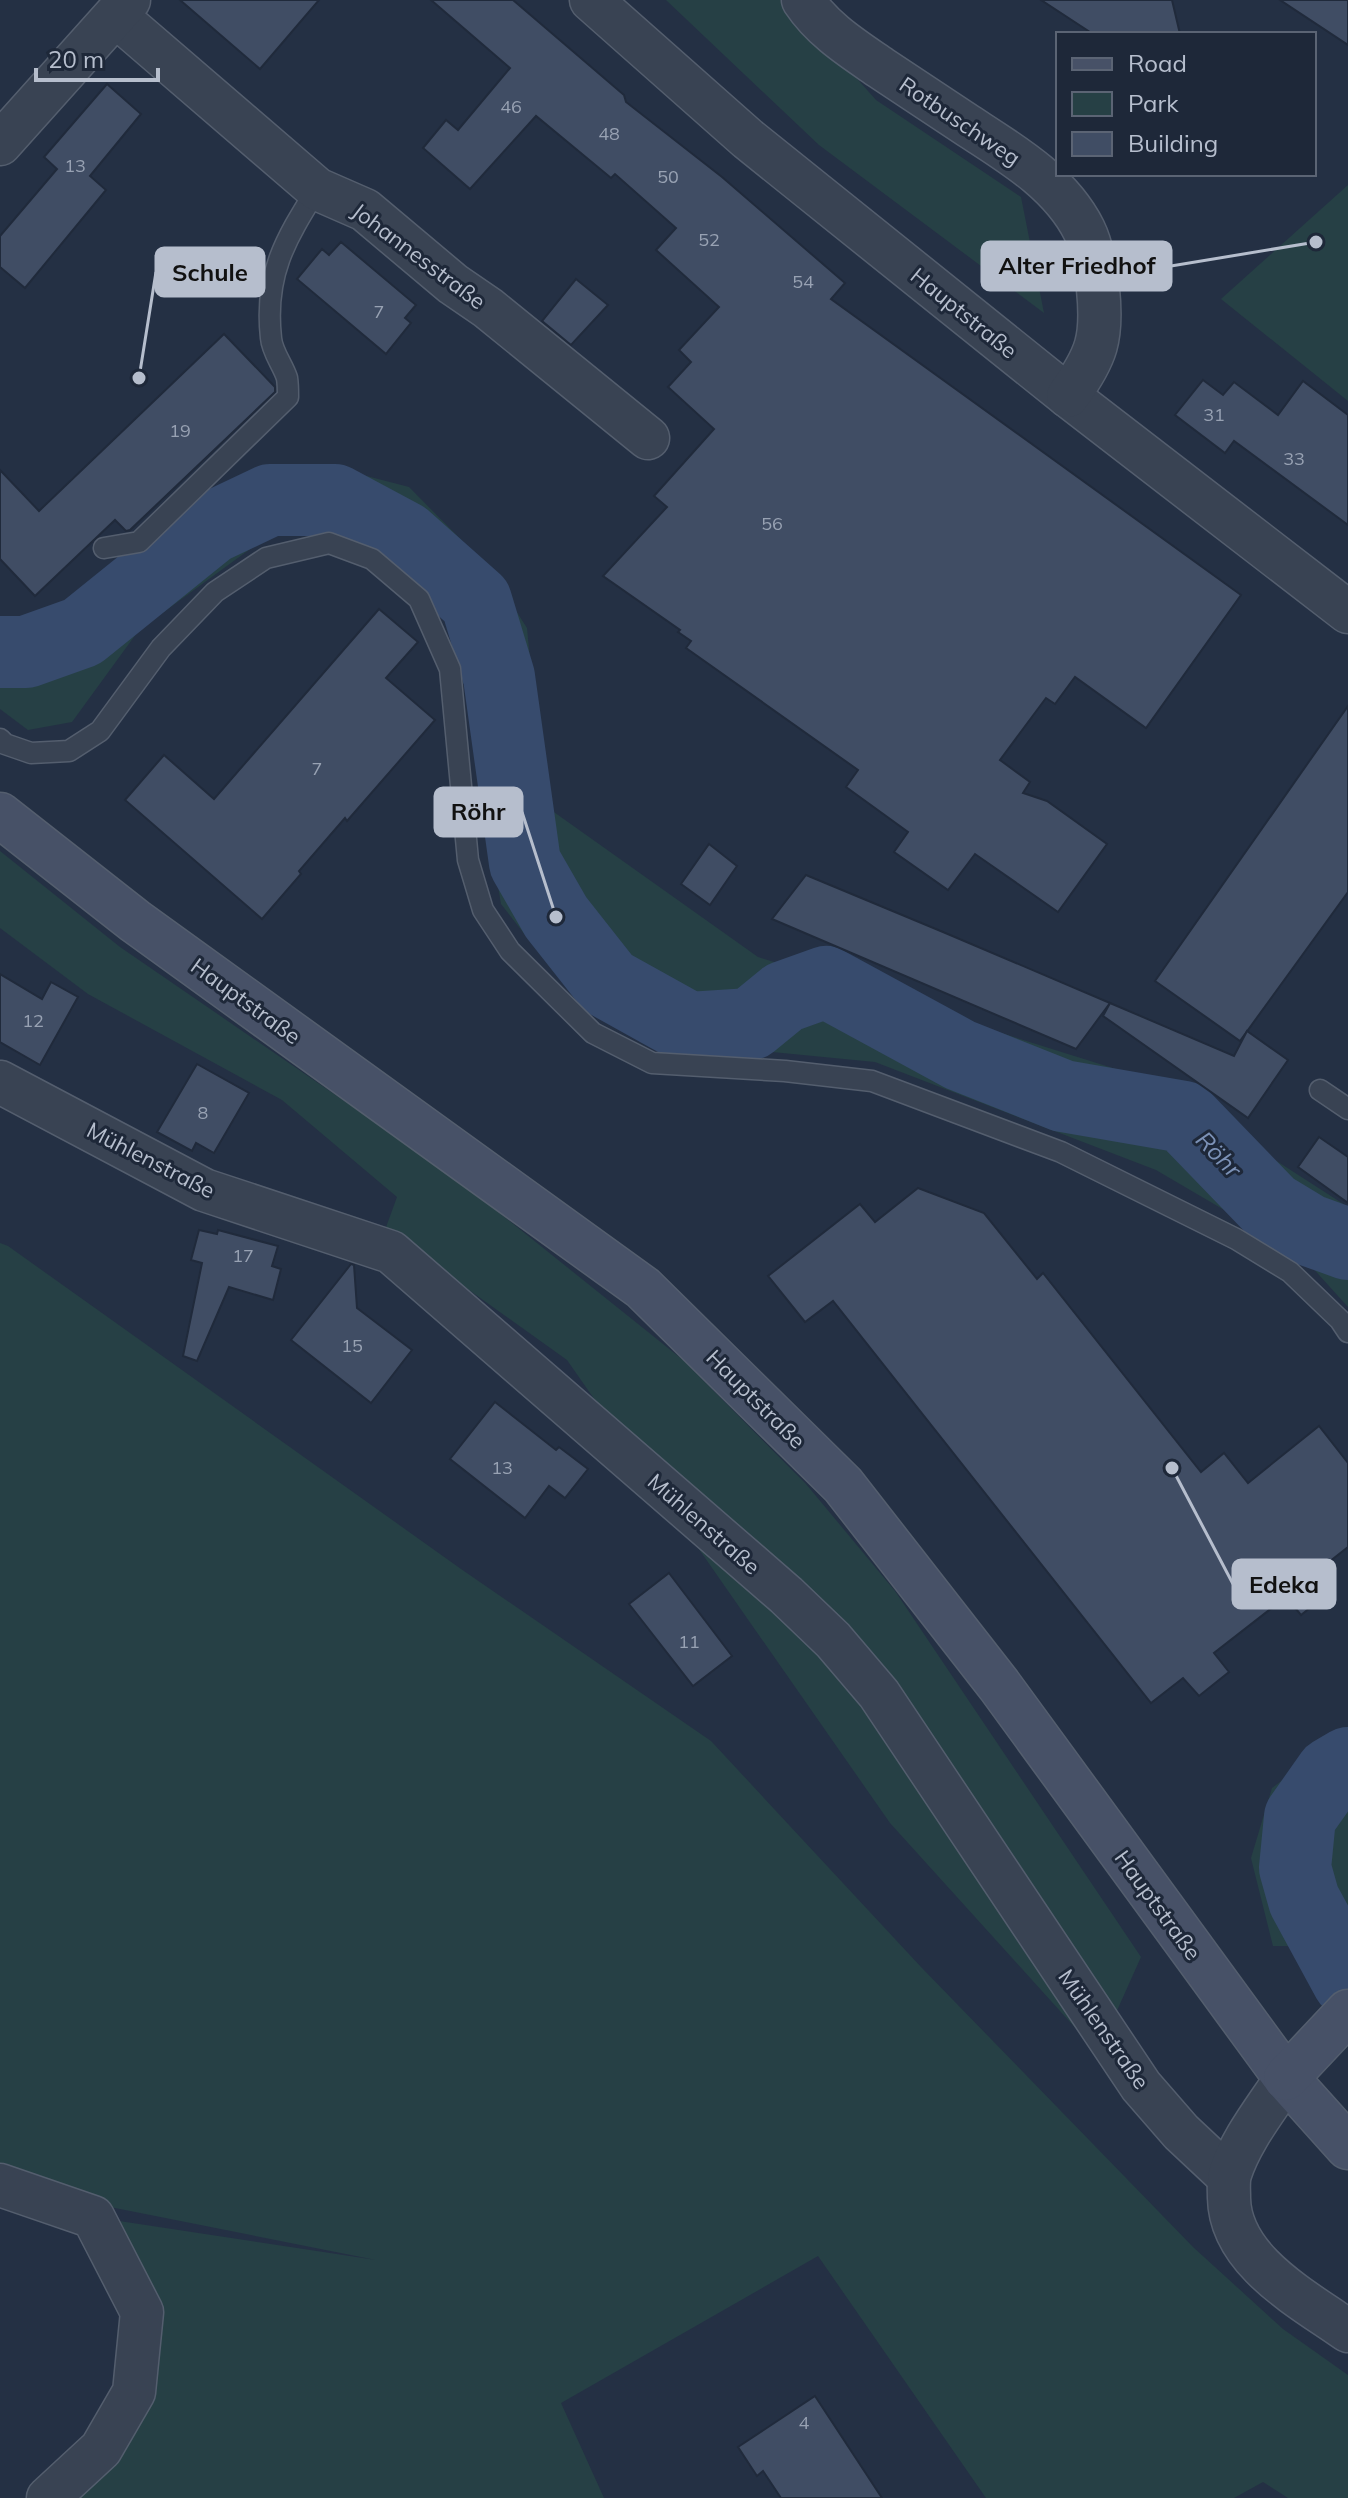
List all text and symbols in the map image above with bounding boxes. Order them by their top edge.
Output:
scale bar [36,32,158,82]
legend [1056,32,1316,176]
text: 20 m [48,44,104,74]
text: Road [1128,48,1187,78]
street label: Rotbuschweg [894,70,1026,172]
text: Park [1128,88,1179,118]
house number: 46 [500,95,522,118]
house number: 48 [598,122,620,145]
text: Building [1128,128,1218,158]
house number: 13 [64,154,86,177]
house number: 50 [657,165,679,188]
street label: Johannesstraße [347,197,491,315]
house number: 52 [698,228,720,251]
callout: Alter Friedhof [982,242,1171,290]
callout: Schule [156,248,264,296]
text: Alter Friedhof [998,250,1157,280]
text: Schule [172,257,248,287]
street label: Hauptstraße [905,262,1023,364]
house number: 54 [792,270,814,293]
house number: 7 [374,300,384,323]
house number: 31 [1203,403,1225,426]
house number: 19 [169,419,191,442]
house number: 33 [1283,447,1305,470]
house number: 56 [761,512,783,535]
house number: 7 [312,757,322,780]
callout: Röhr [435,788,522,836]
text: Röhr [451,796,506,826]
street label: Hauptstraße [186,952,306,1050]
house number: 12 [22,1009,44,1032]
house number: 8 [198,1101,208,1124]
street label: Mühlenstraße [82,1116,220,1204]
water label: Röhr [1190,1125,1249,1184]
house number: 17 [232,1244,254,1267]
house number: 15 [341,1334,363,1357]
street label: Hauptstraße [700,1343,812,1455]
house number: 13 [491,1456,513,1479]
street label: Mühlenstraße [642,1467,766,1581]
callout: Edeka [1233,1560,1335,1608]
text: Edeka [1249,1569,1319,1599]
house number: 11 [678,1630,700,1653]
street label: Hauptstraße [1109,1845,1207,1965]
street label: Mühlenstraße [1052,1964,1156,2094]
house number: 4 [799,2411,810,2434]

